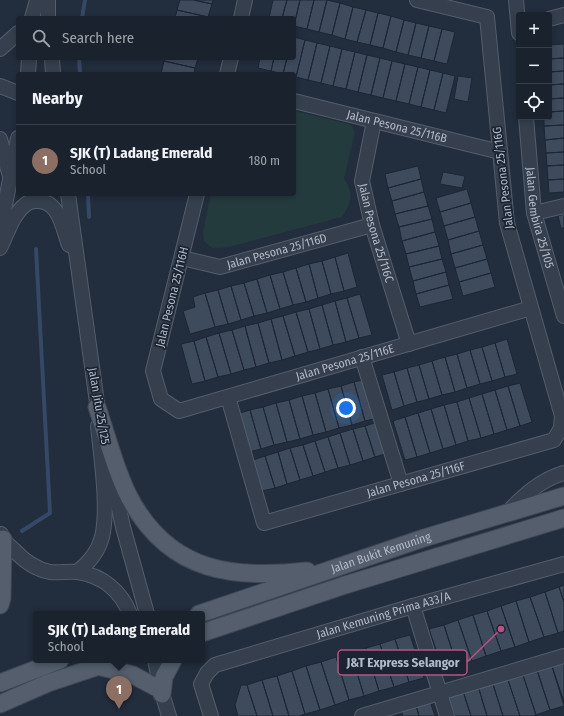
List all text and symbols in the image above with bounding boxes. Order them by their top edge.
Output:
map controls [516,12,552,120]
button: + [516,12,552,48]
search box [16,16,296,60]
icon: search [30,27,52,49]
text: Search here [62,29,134,47]
button: − [516,48,552,84]
button: locate [516,84,552,120]
text: Nearby [32,88,83,109]
street label: Jalan Pesona 25/116B [345,107,449,146]
street label: Jalan Pesona 25/116G [490,126,516,230]
text: SJK (T) Ladang Emerald [70,144,212,162]
text: 1 [42,153,48,168]
text: 180 m [249,153,280,168]
text: School [70,162,106,177]
street label: Jalan Gembira 25/105 [523,167,557,270]
street label: Jalan Pesona 25/116C [356,182,396,284]
street label: Jalan Pesona 25/116D [225,231,328,272]
street label: Jalan Pesona 25/116H [153,245,191,349]
street label: Jalan Pesona 25/116E [294,341,396,383]
street label: Jalan Jitu 25/125 [85,367,113,446]
your location [336,398,356,418]
street label: Jalan Pesona 25/116F [365,459,467,500]
street label: Jalan Bukit Kemuning [329,529,433,576]
street label: Jalan Kemuning Prima A33/A [315,589,453,641]
popup [33,611,205,663]
text: SJK (T) Ladang Emerald [48,621,190,639]
text: School [48,639,84,654]
callout: J&T Express Selangor [338,650,467,675]
text: J&T Express Selangor [345,655,460,670]
pin: 1 [106,676,132,709]

